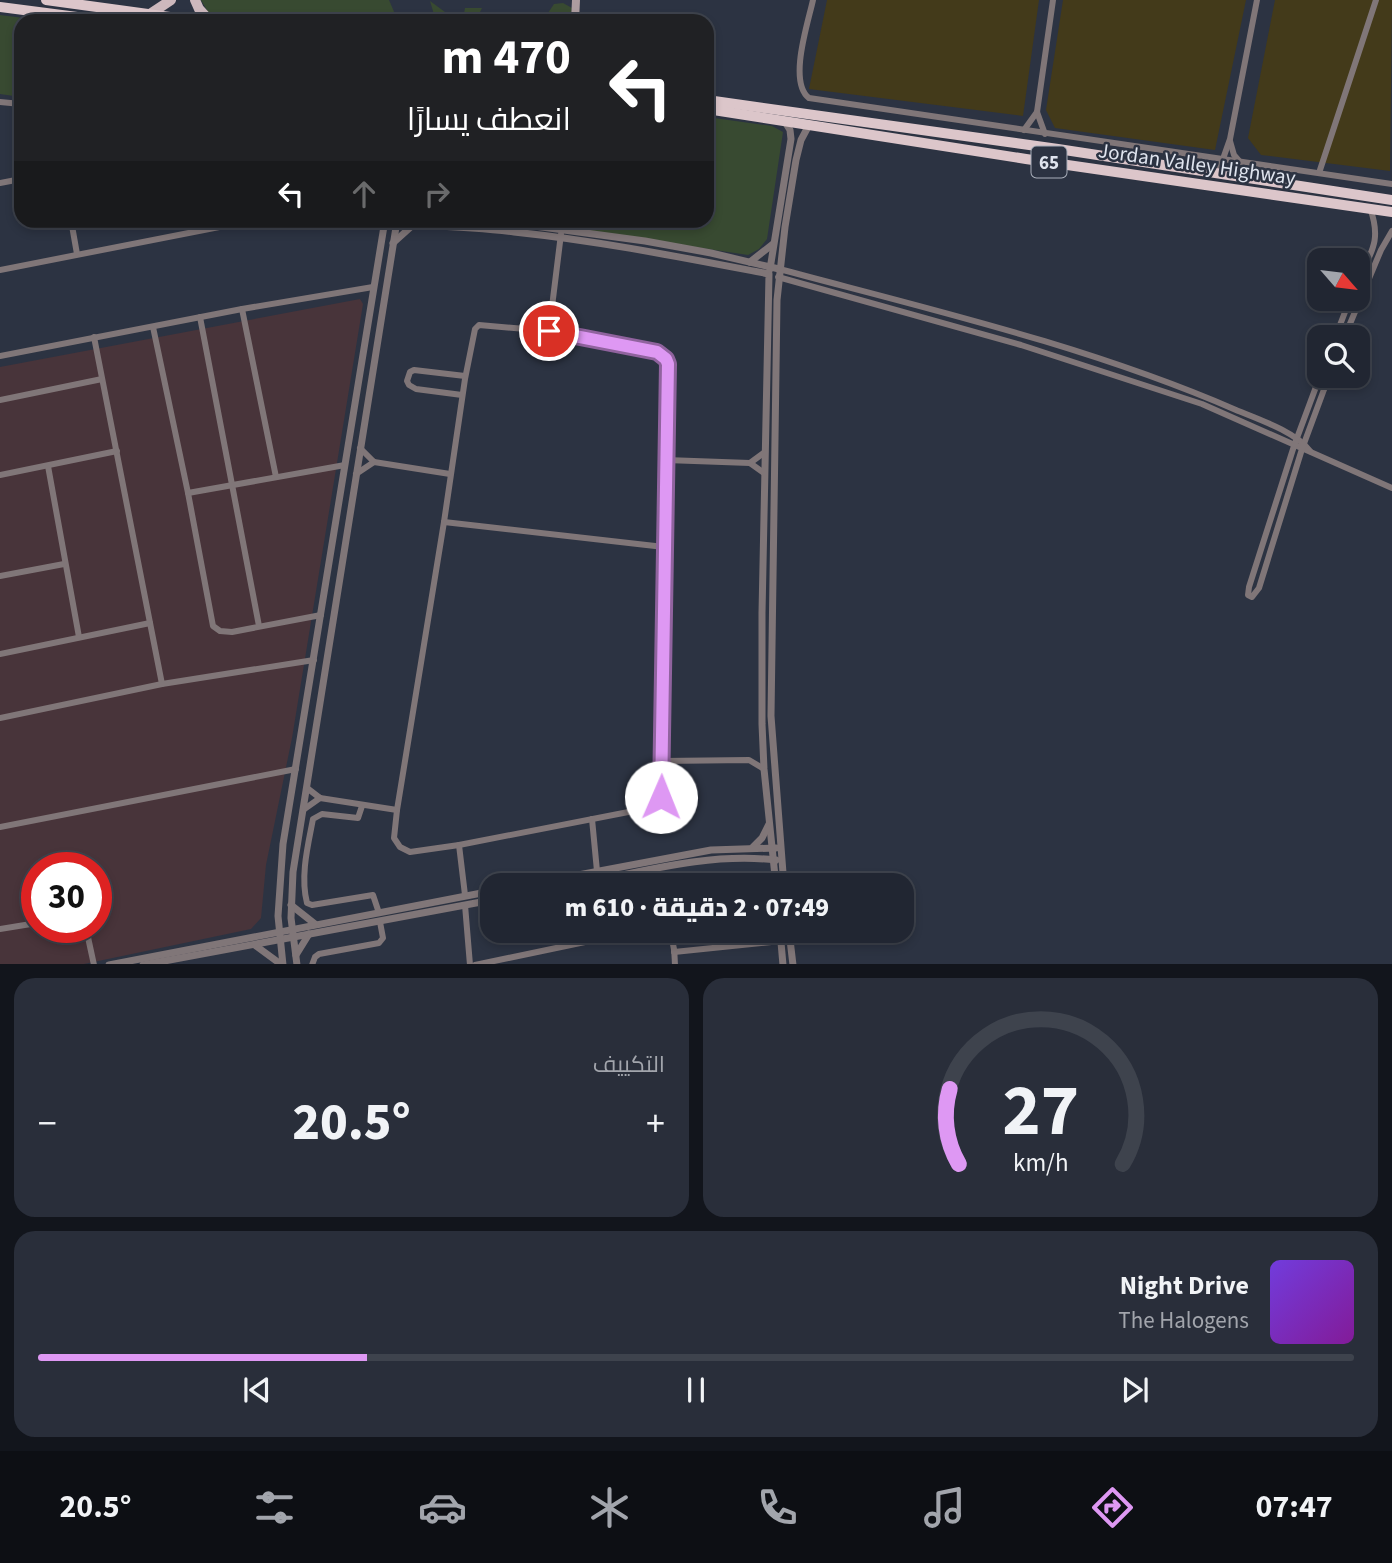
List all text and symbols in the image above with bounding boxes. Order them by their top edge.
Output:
text: 470 m [442,23,571,93]
icon: left [595,42,686,133]
text: انعطف يسارًا [407,97,571,143]
street label: Jordan Valley Highway [1096,135,1298,193]
road number: 65 [1032,146,1066,178]
icon: left [272,175,310,213]
icon: ahead [345,175,383,213]
icon: right [418,175,456,213]
north arrow [1307,248,1370,312]
map controls [1307,248,1370,388]
pin [519,301,579,361]
icon: arrive [530,312,568,350]
button: search [1307,325,1370,388]
position arrow [624,760,698,834]
speed limit sign: 30 [21,852,112,943]
text: 07:49 · 2 دقيقة · 610 m [565,889,829,926]
text: التكييف [593,1048,665,1081]
text: 27 [1002,1059,1079,1163]
text: 20.5° [292,1086,411,1160]
text: − [38,1097,57,1151]
text: + [646,1097,665,1151]
text: km/h [1013,1144,1068,1180]
text: Night Drive [1120,1267,1249,1304]
text: The Halogens [1118,1304,1249,1337]
icon: previous [238,1371,276,1409]
icon: pause [677,1371,715,1409]
icon: next [1116,1371,1154,1409]
icon: filters [250,1483,299,1532]
icon: car [418,1483,467,1532]
icon: climate [585,1483,634,1532]
icon: phone [753,1483,802,1532]
icon: music [920,1483,969,1532]
icon: directions [1088,1483,1137,1532]
text: 20.5° [59,1484,131,1530]
text: 07:47 [1256,1484,1333,1530]

